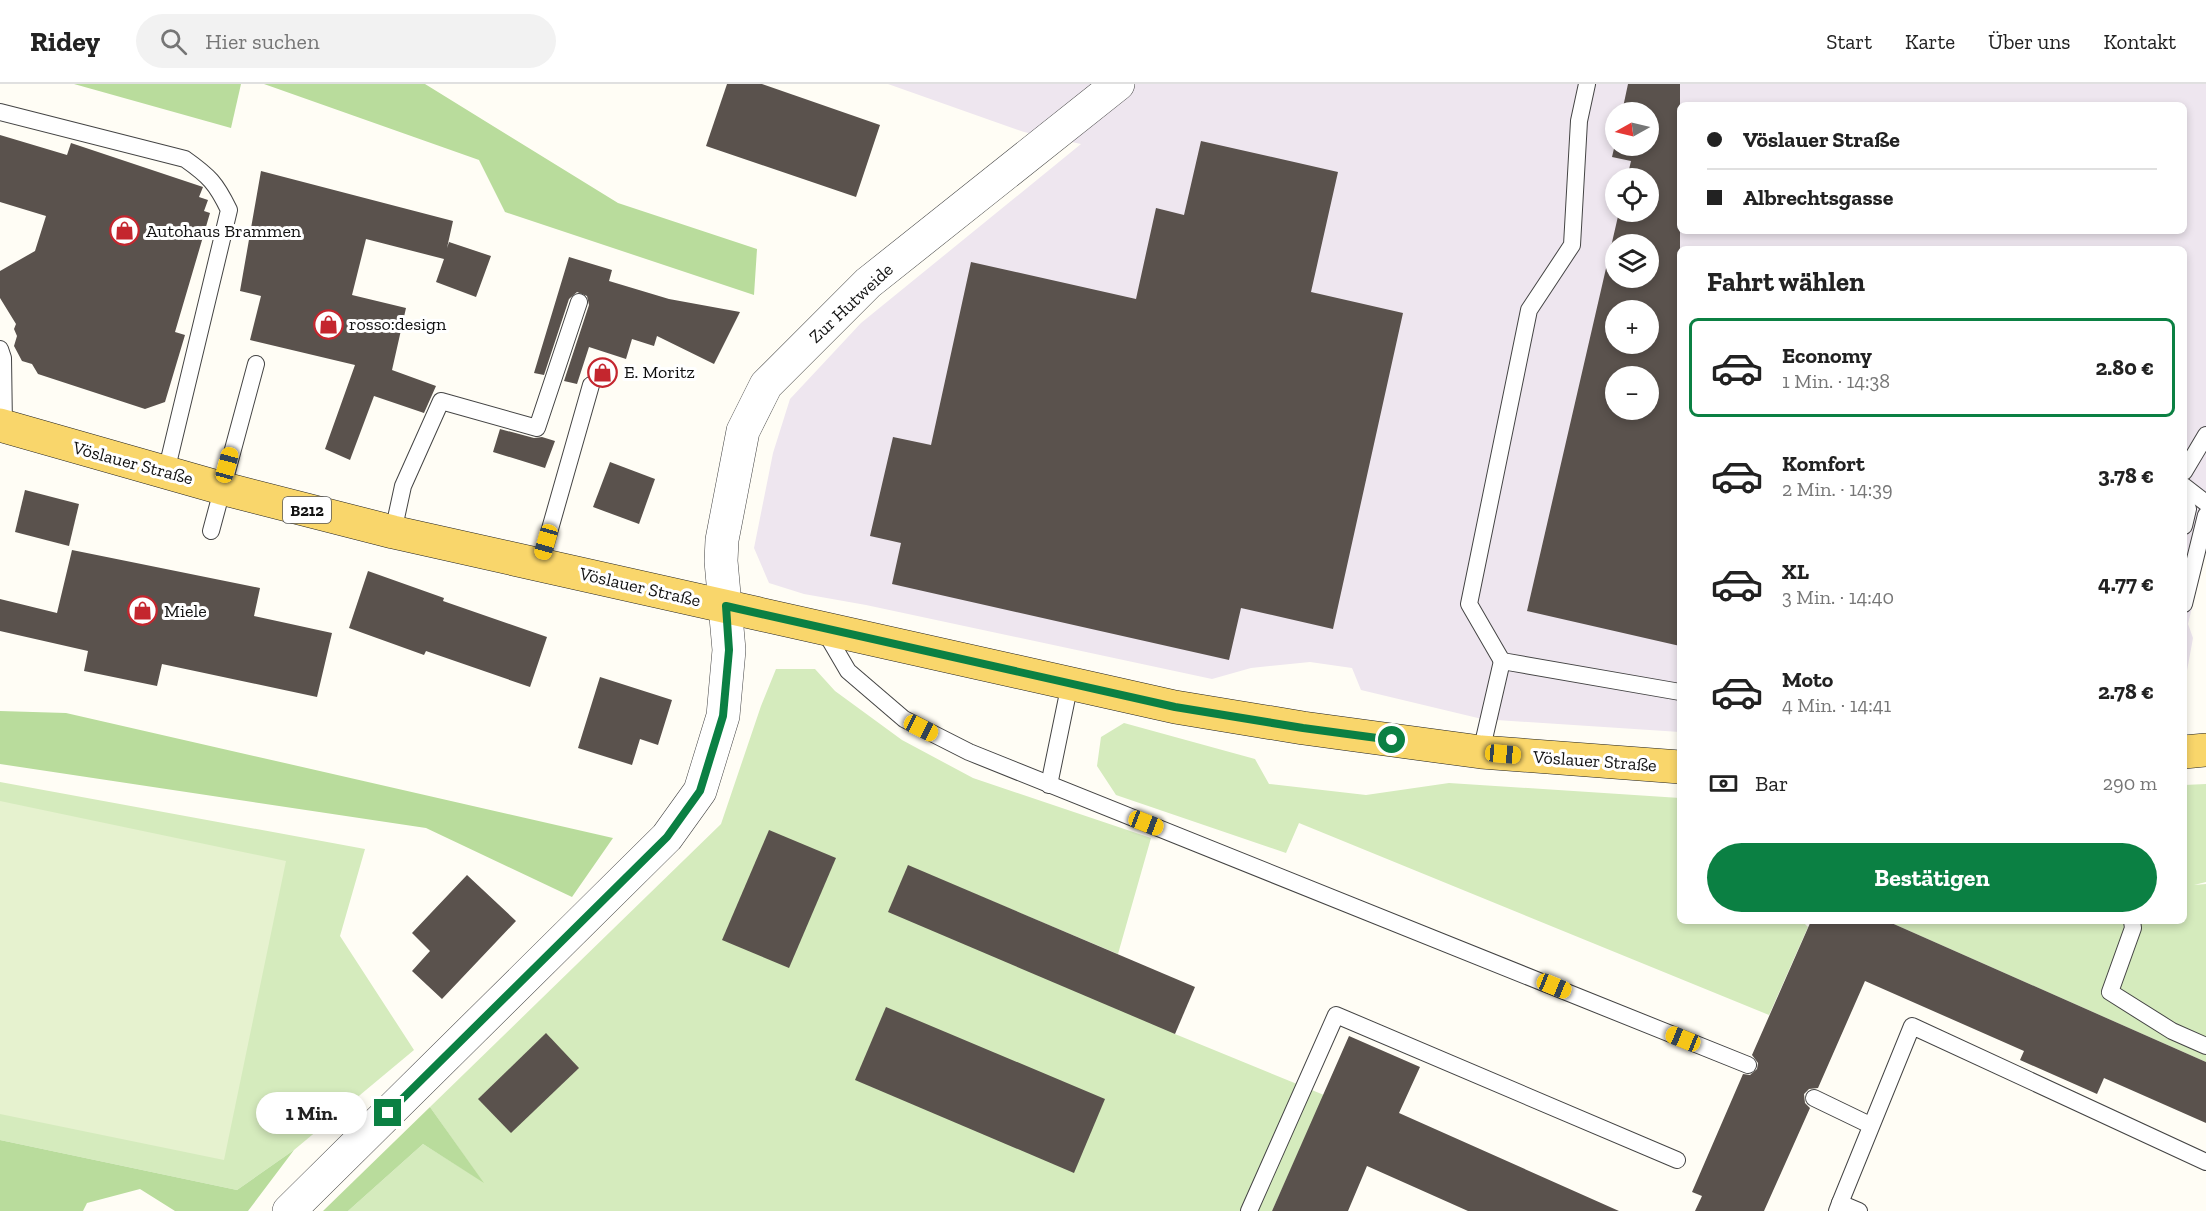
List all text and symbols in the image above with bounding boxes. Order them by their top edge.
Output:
search box [136,14,556,68]
text: Ridey [30,25,100,58]
icon: search [157,25,190,58]
text: Hier suchen [205,28,320,55]
text: Start [1826,29,1872,54]
text: Karte [1905,29,1955,54]
text: Über uns [1988,29,2070,54]
text: Kontakt [2103,29,2176,54]
north arrow [1605,102,1659,156]
map controls [1605,102,1659,420]
text: Vöslauer Straße [1743,126,1900,153]
button: locate [1605,168,1659,222]
text: Albrechtsgasse [1743,184,1893,211]
shop icon: Autohaus Brammen [109,215,141,247]
place label: Autohaus Brammen [146,220,302,242]
button: layers [1605,234,1659,288]
street label: Zur Hutweide [804,258,898,348]
text: Fahrt wählen [1707,266,1865,298]
button: + [1605,300,1659,354]
shop icon: rosso:design [312,308,344,340]
place label: rosso:design [349,313,447,335]
icon: car [1710,341,1764,395]
text: Economy [1782,342,1872,369]
text: 2.80 € [2096,354,2154,381]
shop icon: E. Moritz [587,356,619,388]
place label: E. Moritz [624,361,695,383]
button: − [1605,366,1659,420]
text: 1 Min. · 14:38 [1782,369,1890,393]
street label: Vöslauer Straße [69,436,196,490]
car [214,445,240,485]
icon: car [1710,449,1764,503]
text: Komfort [1782,450,1865,477]
text: 3.78 € [2098,462,2154,489]
text: 2 Min. · 14:39 [1782,477,1893,501]
road number: B212 [283,497,331,523]
car [532,522,560,562]
icon: car [1710,557,1764,611]
text: XL [1782,558,1809,585]
street label: Vöslauer Straße [576,562,703,612]
text: 4.77 € [2098,570,2154,597]
text: 3 Min. · 14:40 [1782,585,1894,609]
shop icon: Miele [127,595,159,627]
place label: Miele [164,600,207,622]
icon: car [1710,665,1764,719]
text: Moto [1782,666,1833,693]
text: 2.78 € [2098,678,2154,705]
text: 4 Min. · 14:41 [1782,693,1891,717]
car [901,712,941,744]
route start [1378,726,1405,753]
car [1484,743,1522,765]
street label: Vöslauer Straße [1532,746,1657,776]
icon: cash [1707,767,1740,800]
text: Bar [1755,770,1788,797]
text: 290 m [2103,771,2157,795]
car [1126,808,1166,838]
button: Bestätigen [1707,843,2157,912]
car [1534,971,1574,1001]
car [1663,1024,1703,1054]
callout: 1 Min. [256,1092,367,1134]
route end [374,1099,401,1126]
text: 1 Min. [285,1101,338,1125]

